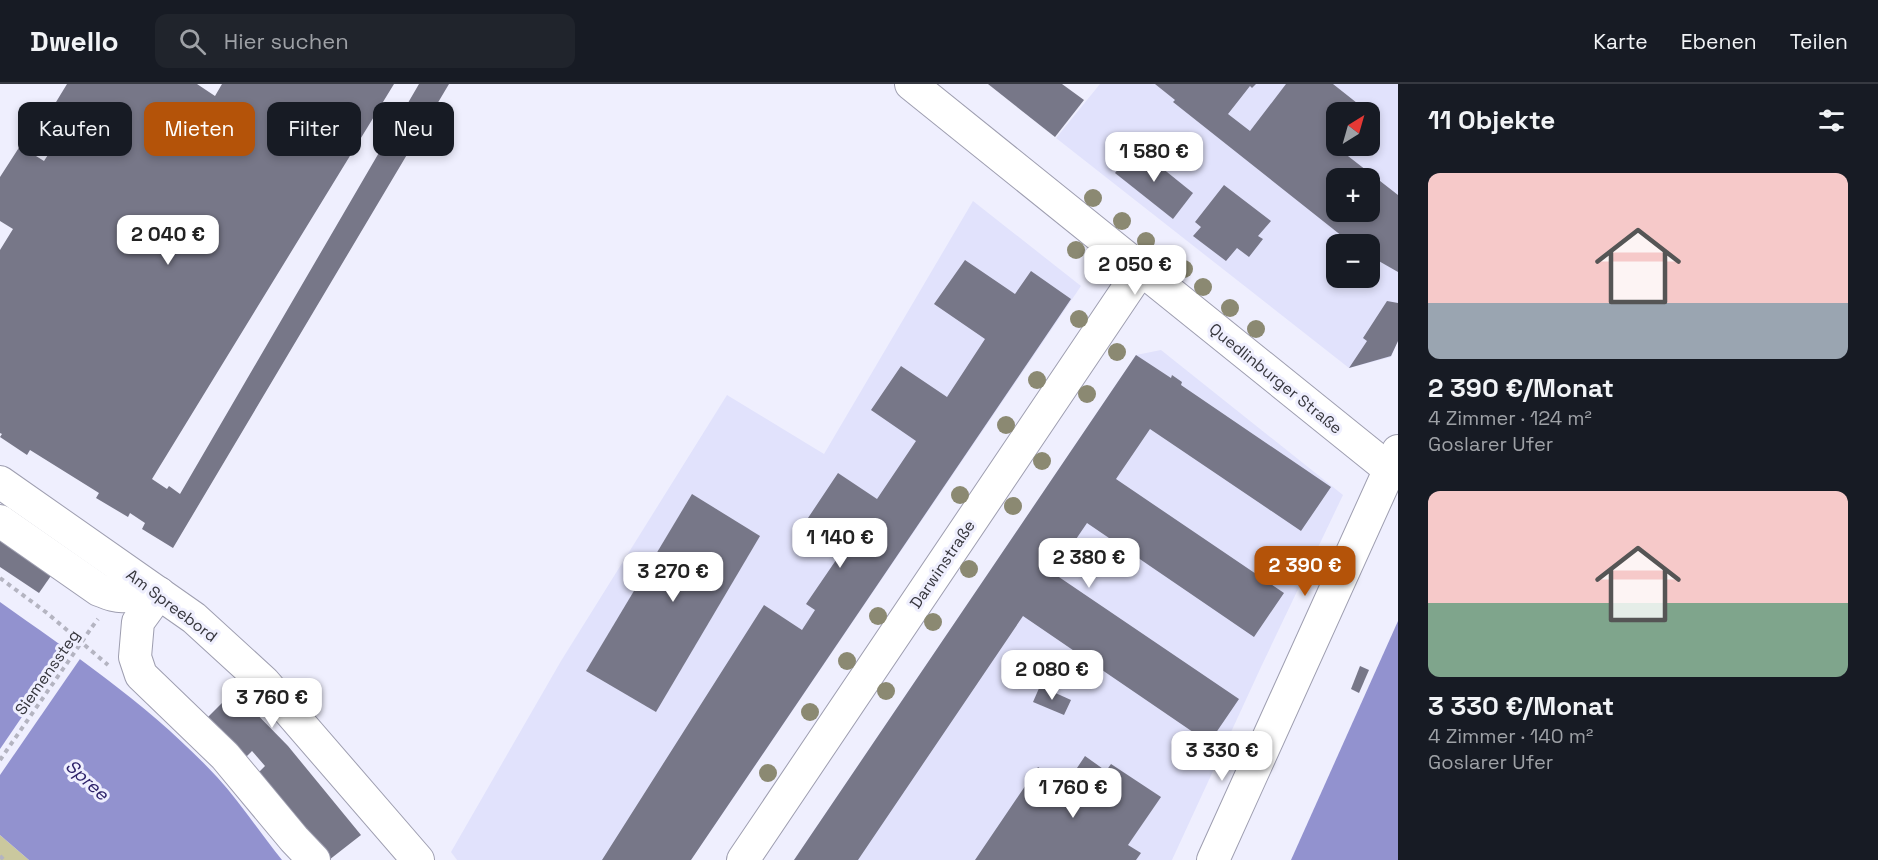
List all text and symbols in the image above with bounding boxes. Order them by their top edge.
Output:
search box [155,14,575,68]
text: Dwello [30,23,119,59]
icon: search [176,25,209,58]
text: Hier suchen [224,27,349,55]
text: Karte [1593,28,1648,55]
text: Ebenen [1681,28,1757,55]
text: Teilen [1790,28,1848,55]
chip: Kaufen [18,102,132,156]
chip: Mieten [144,102,255,156]
chip: Filter [267,102,361,156]
chip: Neu [373,102,454,156]
north arrow [1326,102,1380,156]
map controls [1326,102,1380,288]
text: 11 Objekte [1428,103,1555,137]
icon: filters [1815,104,1848,137]
pin: 1 580 € [1099,132,1209,183]
text: 1 580 € [1119,138,1189,164]
button: + [1326,168,1380,222]
icon: home [1584,212,1692,320]
pin: 2 040 € [113,215,223,266]
text: 2 040 € [131,221,205,247]
button: − [1326,234,1380,288]
pin: 2 050 € [1080,245,1190,296]
text: 2 050 € [1098,251,1172,277]
street label: Quedlinburger Straße [1205,318,1347,439]
text: 2 390 €/Monat [1428,371,1614,405]
text: 4 Zimmer · 124 m² [1428,405,1592,431]
text: Goslarer Ufer [1428,431,1553,457]
street label: Darwinstraße [905,516,980,613]
pin: 1 140 € [785,518,895,569]
text: 1 140 € [806,524,874,550]
icon: home [1584,530,1692,638]
pin: 2 380 € [1034,538,1144,589]
text: 2 380 € [1053,544,1125,570]
pin: 2 390 € [1250,546,1360,597]
pin: 3 270 € [618,552,728,603]
text: 2 390 € [1268,552,1342,578]
text: 3 270 € [637,558,709,584]
street label: Am Spreebord [122,564,222,647]
street label: Siemenssteg [10,625,85,719]
pin: 2 080 € [997,650,1107,701]
text: 2 080 € [1015,656,1089,682]
pin: 3 760 € [217,678,327,729]
text: 3 760 € [236,684,308,710]
text: 3 330 €/Monat [1428,689,1614,723]
text: 4 Zimmer · 140 m² [1428,723,1593,749]
pin: 3 330 € [1167,731,1277,782]
text: 3 330 € [1185,737,1259,763]
text: Goslarer Ufer [1428,749,1553,775]
water label: Spree [61,754,115,806]
pin: 1 760 € [1018,768,1128,819]
text: 1 760 € [1038,774,1108,800]

